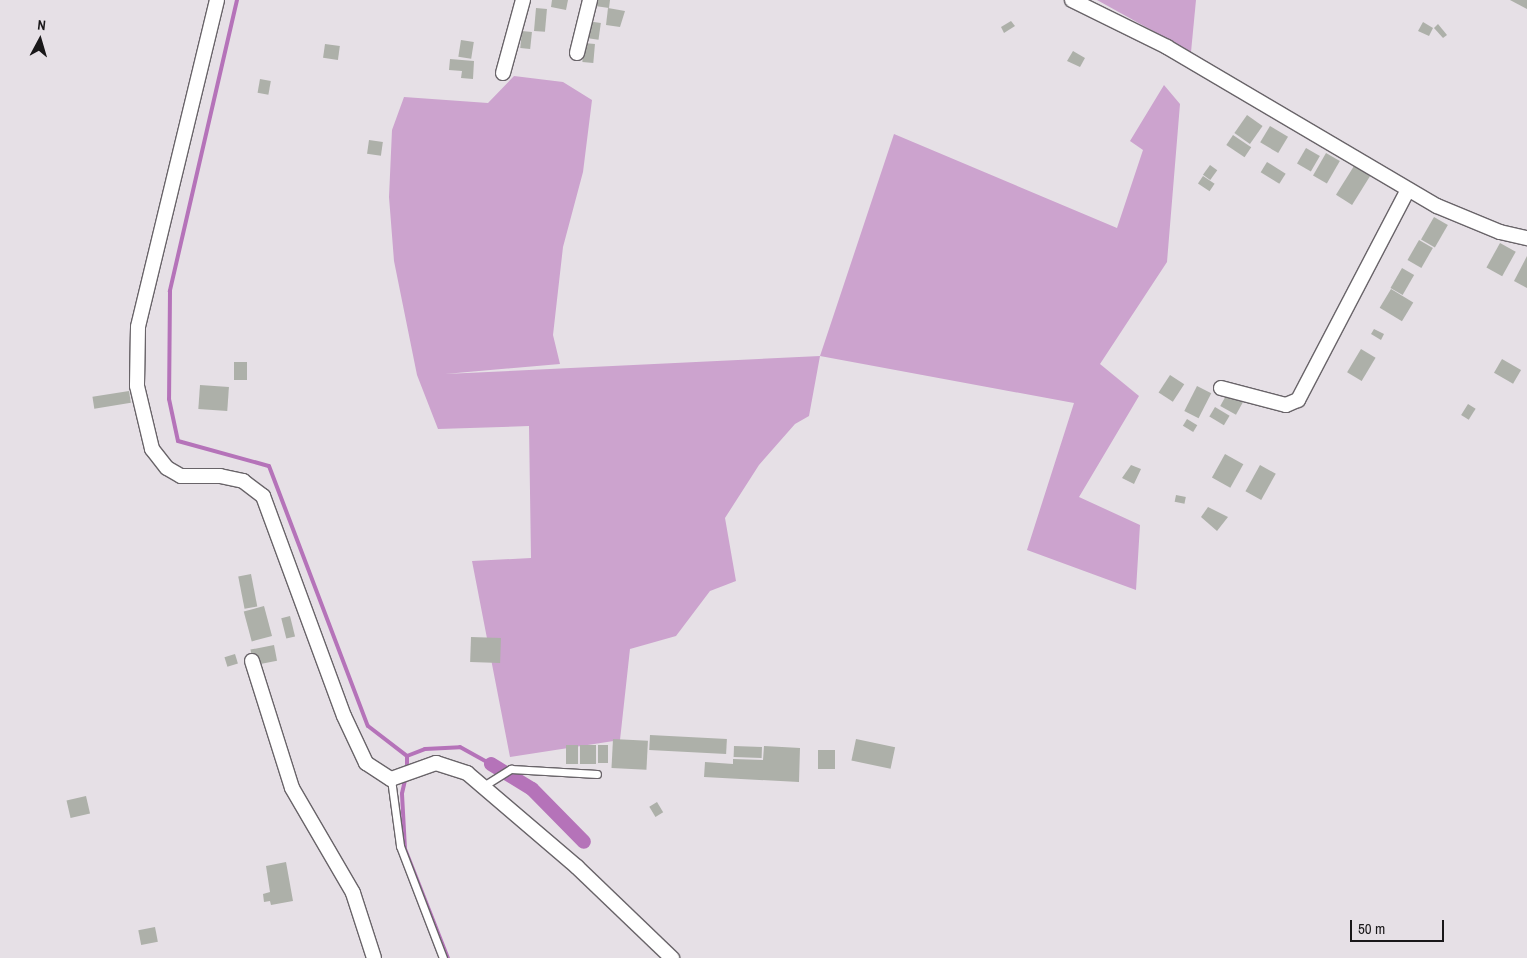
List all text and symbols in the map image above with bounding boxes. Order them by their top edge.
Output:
north arrow [15,15,65,65]
text: N [36,16,47,34]
scale bar [1352,910,1446,942]
text: 50 m [1358,918,1385,939]

